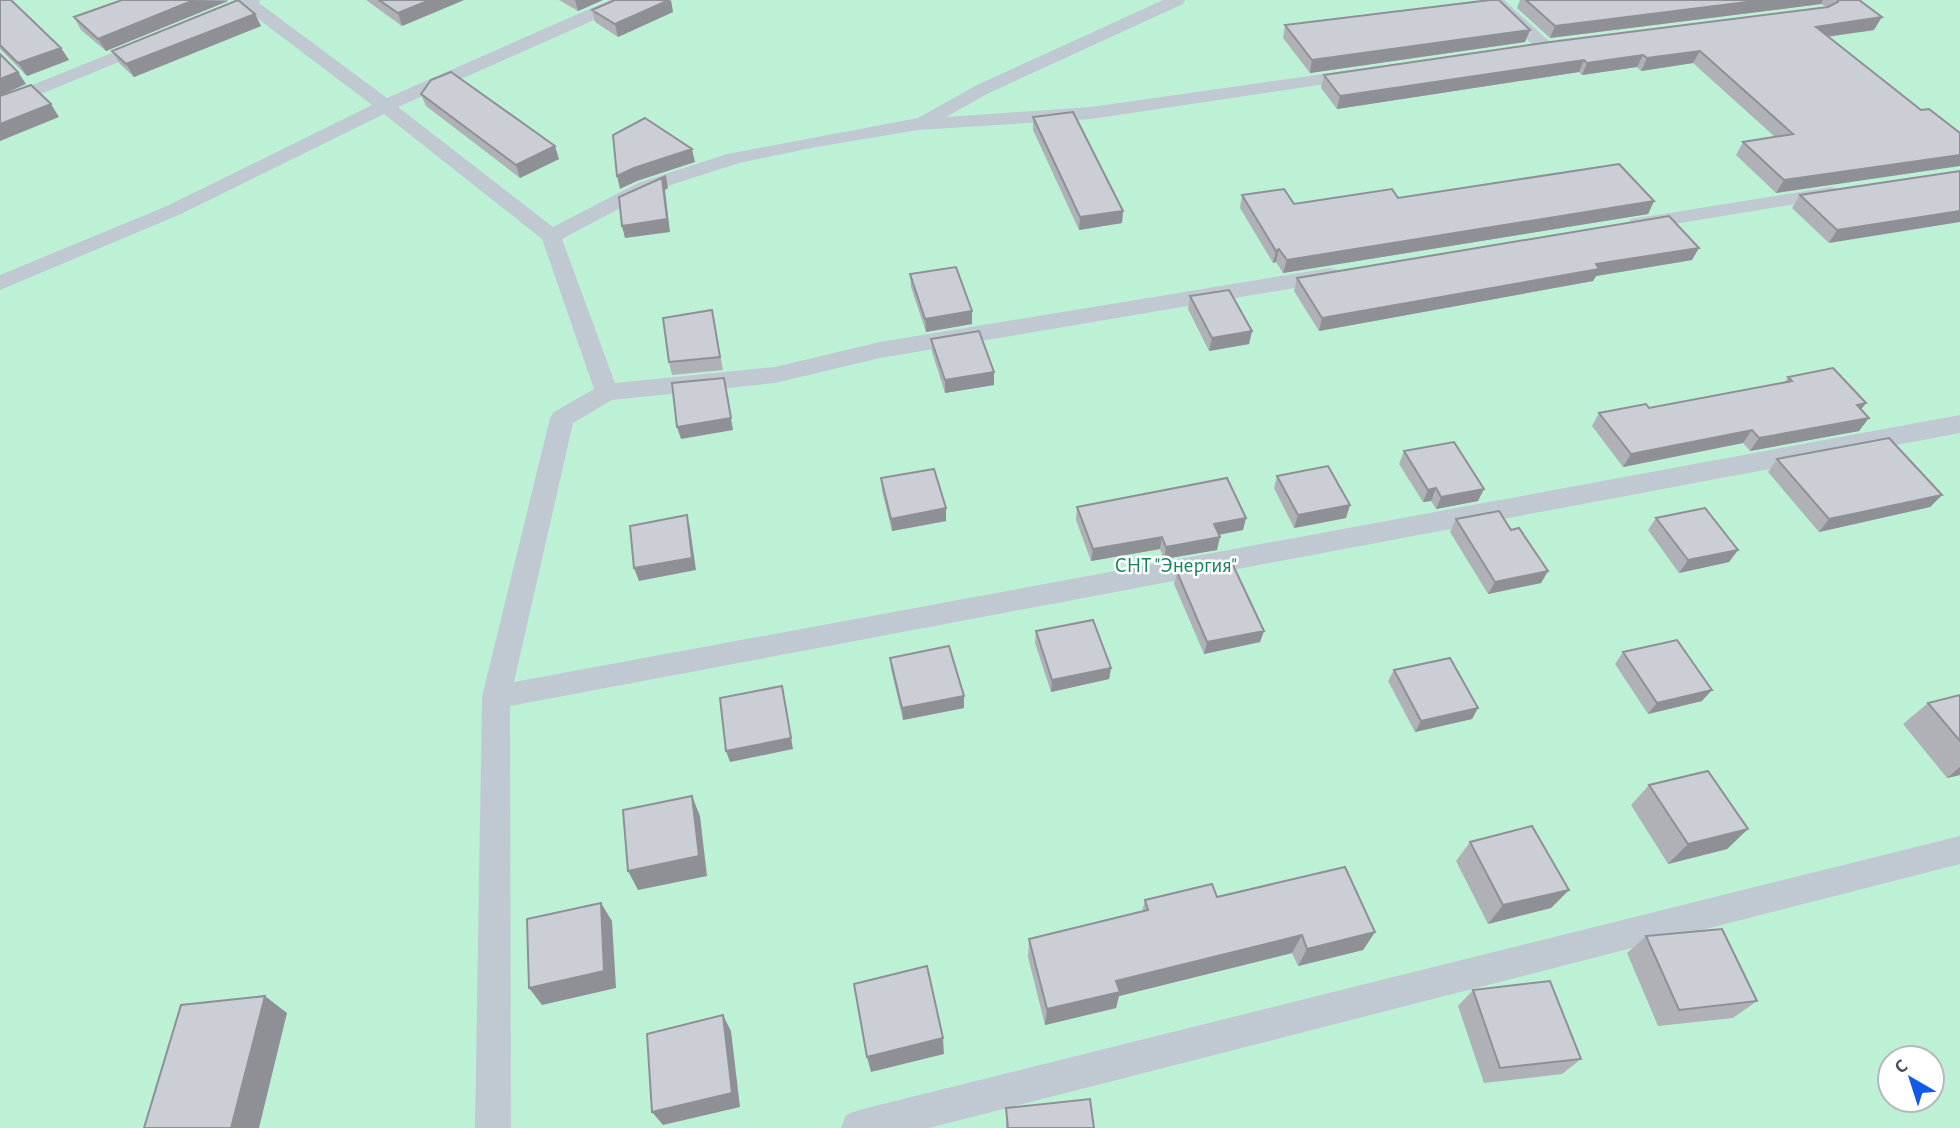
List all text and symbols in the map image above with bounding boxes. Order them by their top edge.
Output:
park label: СНТ "Энергия" [1115,555,1237,576]
north arrow [1876,1044,1946,1114]
text: С [1891,1056,1911,1078]

